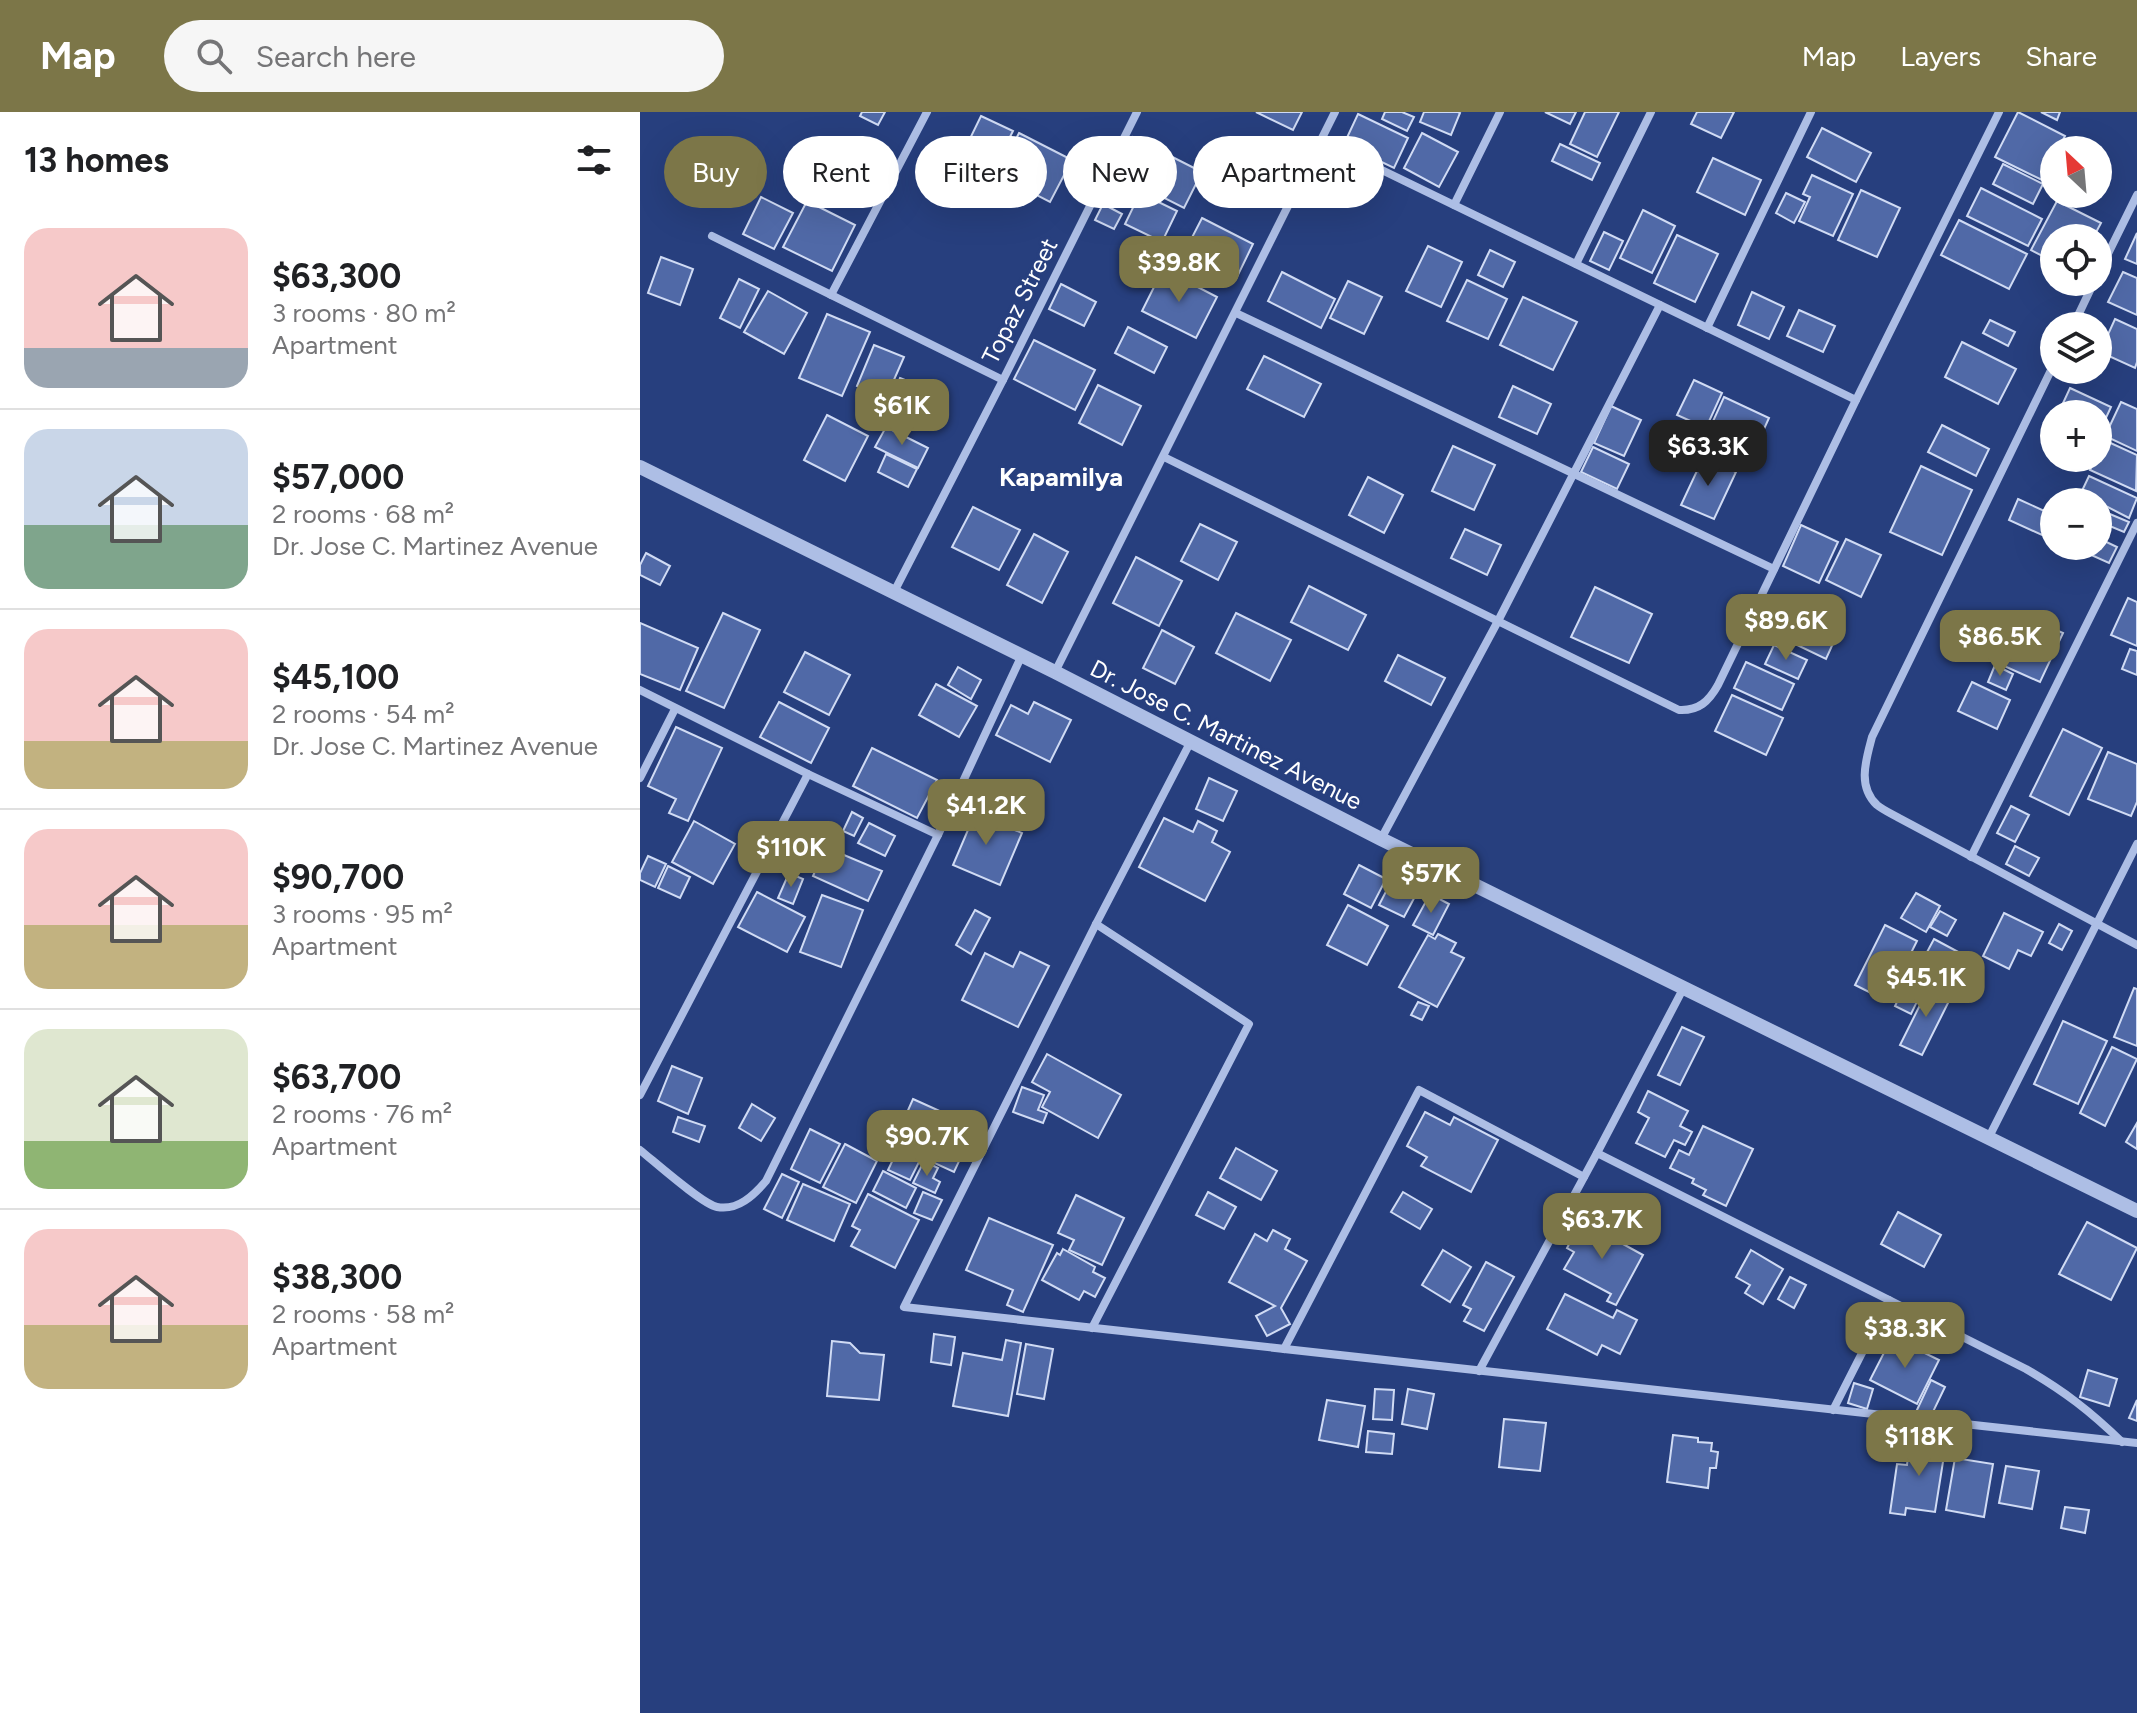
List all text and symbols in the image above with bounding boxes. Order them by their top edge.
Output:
search box [164,20,724,92]
text: Map [40,33,116,79]
icon: search [192,34,236,78]
text: Search here [256,38,416,75]
text: Map [1802,39,1856,73]
text: Layers [1900,39,1981,73]
text: Share [2025,39,2097,73]
chip: Buy [664,136,767,208]
chip: Rent [783,136,899,208]
chip: Filters [915,136,1047,208]
chip: New [1063,136,1177,208]
chip: Apartment [1193,136,1384,208]
north arrow [2040,136,2112,208]
map controls [2040,136,2112,560]
icon: filters [572,138,616,182]
text: 13 homes [24,140,169,181]
button: locate [2040,224,2112,296]
street label: Topaz Street [976,233,1064,368]
pin: $39.8K [1114,236,1244,304]
text: $39.8K [1137,246,1221,278]
text: $63,300 [272,256,401,297]
icon: home [88,260,184,356]
text: 3 rooms · 80 m² [272,297,456,329]
button: layers [2040,312,2112,384]
text: Apartment [272,329,398,361]
pin: $61K [855,379,949,447]
text: $61K [873,389,931,421]
button: + [2040,400,2112,472]
pin: $63.3K [1643,420,1773,488]
text: $63.3K [1667,430,1749,462]
text: $57,000 [272,457,404,498]
icon: home [88,461,184,557]
district label: Kapamilya [999,461,1123,493]
button: − [2040,488,2112,560]
text: 2 rooms · 68 m² [272,498,454,530]
text: Dr. Jose C. Martinez Avenue [272,530,598,562]
pin: $89.6K [1721,594,1851,662]
text: $89.6K [1744,604,1828,636]
pin: $86.5K [1935,610,2065,678]
text: $86.5K [1958,620,2042,652]
street label: Dr. Jose C. Martinez Avenue [1086,653,1367,816]
text: $45,100 [272,657,399,698]
icon: home [88,661,184,757]
text: 2 rooms · 54 m² [272,698,455,730]
text: Dr. Jose C. Martinez Avenue [272,730,598,762]
pin: $41.2K [921,779,1051,847]
text: $41.2K [946,789,1026,821]
pin: $110K [735,821,847,889]
text: $110K [756,831,826,863]
pin: $57K [1384,847,1478,915]
text: $90,700 [272,857,404,898]
text: $57K [1400,857,1462,889]
icon: home [88,861,184,957]
text: 3 rooms · 95 m² [272,898,453,930]
text: Apartment [272,930,398,962]
pin: $45.1K [1861,951,1991,1019]
text: $45.1K [1886,961,1966,993]
text: $63,700 [272,1057,401,1098]
icon: home [88,1061,184,1157]
text: 2 rooms · 76 m² [272,1098,452,1130]
pin: $90.7K [862,1110,992,1178]
text: $90.7K [885,1120,969,1152]
text: Apartment [272,1130,398,1162]
pin: $63.7K [1537,1193,1667,1261]
text: $63.7K [1561,1203,1643,1235]
text: $38,300 [272,1257,402,1298]
icon: home [88,1261,184,1357]
text: 2 rooms · 58 m² [272,1298,454,1330]
pin: $38.3K [1840,1302,1970,1370]
text: $38.3K [1864,1312,1947,1344]
text: Apartment [272,1330,398,1362]
pin: $118K [1863,1410,1975,1478]
text: $118K [1884,1420,1954,1452]

